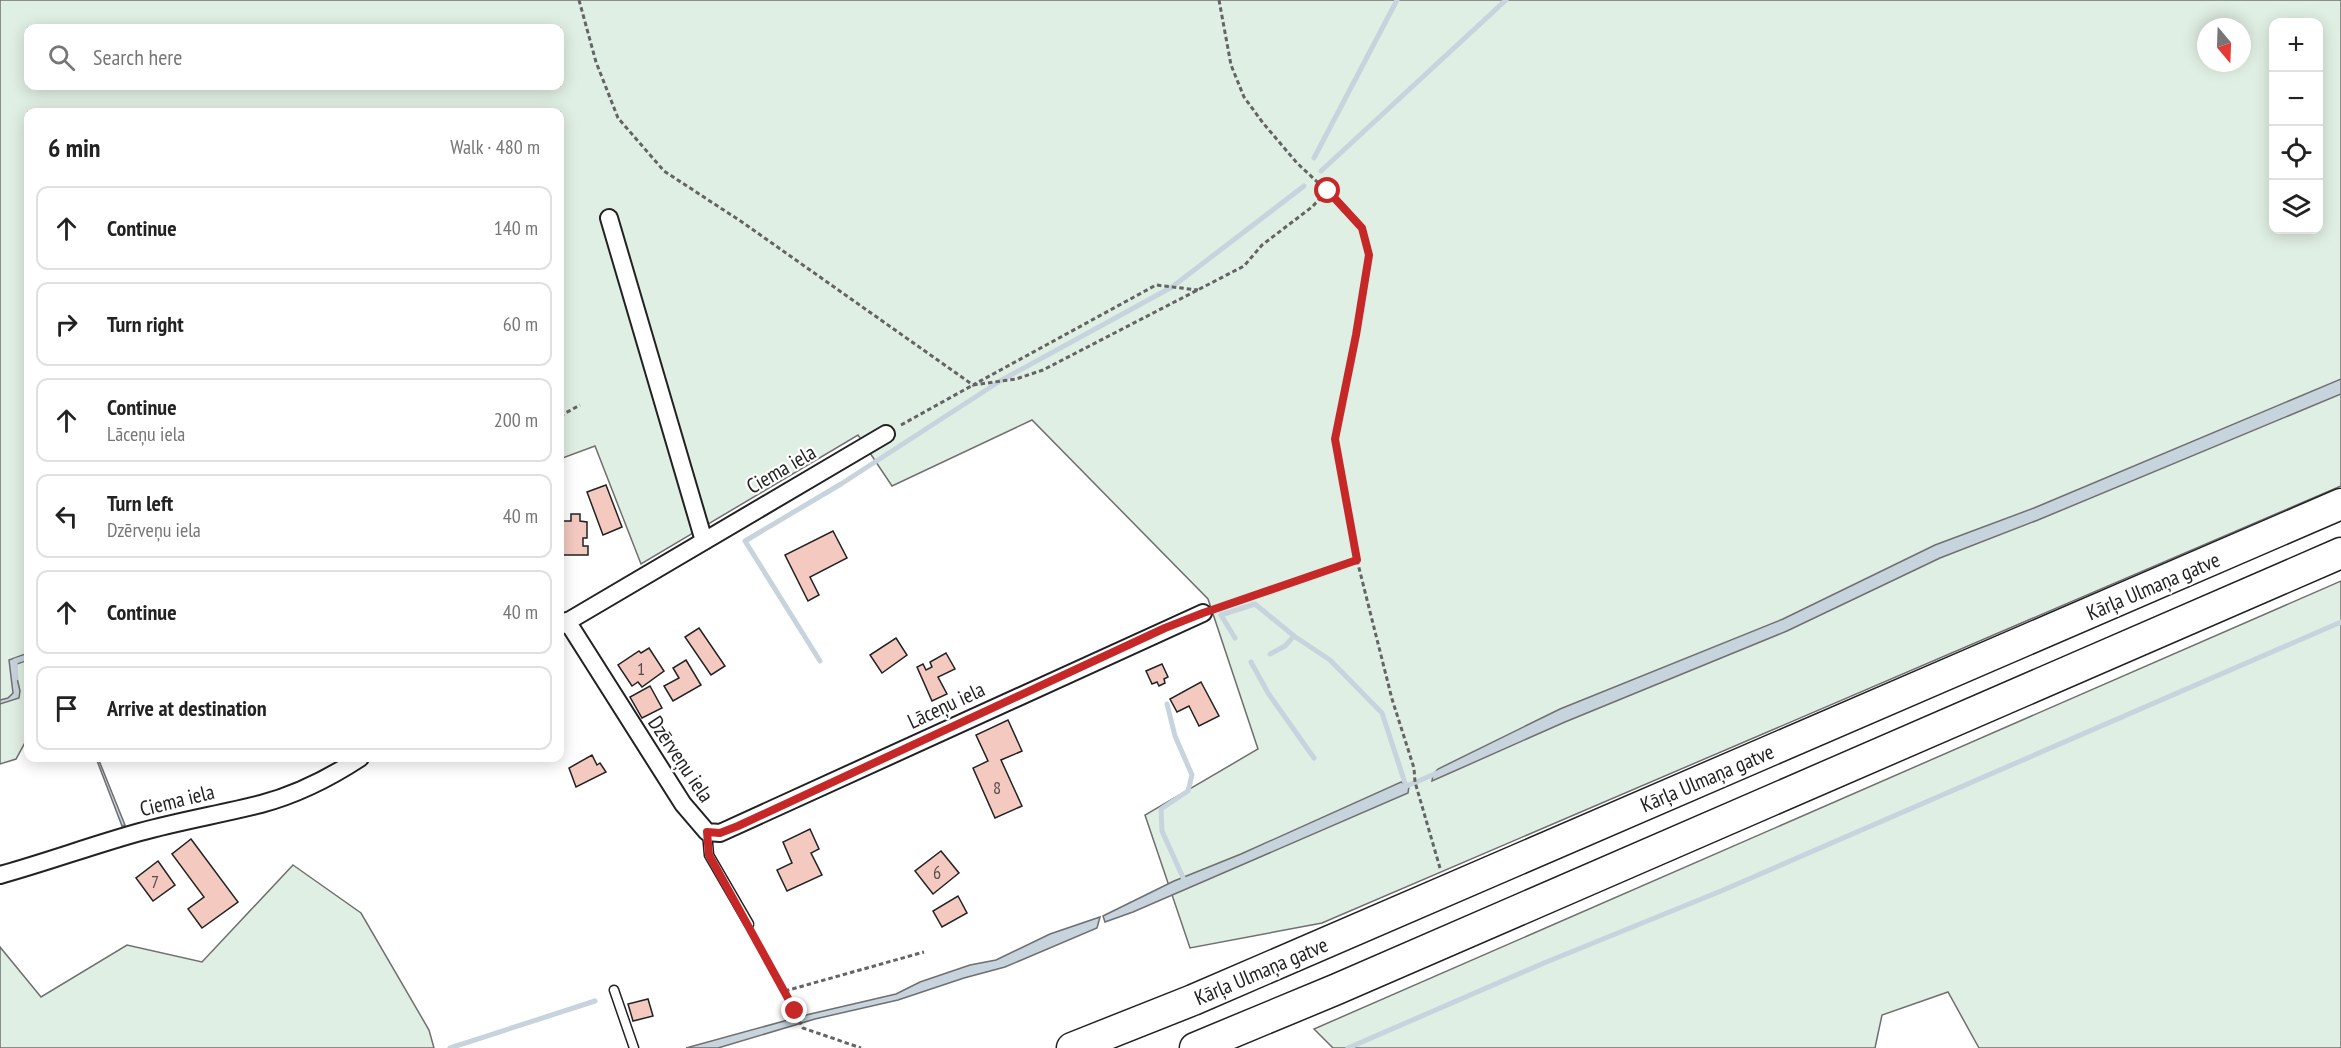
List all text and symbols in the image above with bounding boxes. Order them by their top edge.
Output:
north arrow [2197,18,2251,72]
map controls [2269,18,2323,234]
button: + [2269,18,2323,72]
search box [24,24,564,90]
icon: search [45,41,78,74]
text: Search here [93,43,182,71]
button: − [2269,72,2323,126]
button: locate [2269,126,2323,180]
text: 6 min [48,131,101,164]
text: Walk · 480 m [450,134,540,160]
route start [1314,177,1340,203]
button: layers [2269,180,2323,234]
icon: ahead [50,212,83,245]
text: Continue [107,214,177,242]
text: 140 m [494,215,538,241]
icon: right [50,308,83,341]
text: Turn right [107,310,184,338]
text: 60 m [503,311,538,337]
text: Continue [107,393,177,421]
icon: ahead [50,404,83,437]
text: 200 m [494,407,538,433]
text: Lāceņu iela [107,421,185,447]
street label: Ciema iela [741,438,821,500]
text: Turn left [107,489,173,517]
icon: left [50,500,83,533]
text: 40 m [503,503,538,529]
text: Dzērveņu iela [107,517,201,543]
street label: Kārļa Ulmaņa gatve [2082,546,2224,626]
icon: ahead [50,596,83,629]
text: Continue [107,598,177,626]
text: 40 m [503,599,538,625]
house number: 1 [637,657,645,680]
street label: Lāceņu iela [903,675,989,735]
icon: arrive [50,692,83,725]
text: Arrive at destination [107,694,267,722]
street label: Dzērveņu iela [642,711,720,807]
street label: Kārļa Ulmaņa gatve [1636,738,1778,818]
house number: 8 [993,776,1001,799]
street label: Ciema iela [137,778,217,822]
house number: 6 [933,861,941,884]
house number: 7 [151,870,159,893]
street label: Kārļa Ulmaņa gatve [1190,931,1332,1011]
route end [781,997,807,1023]

